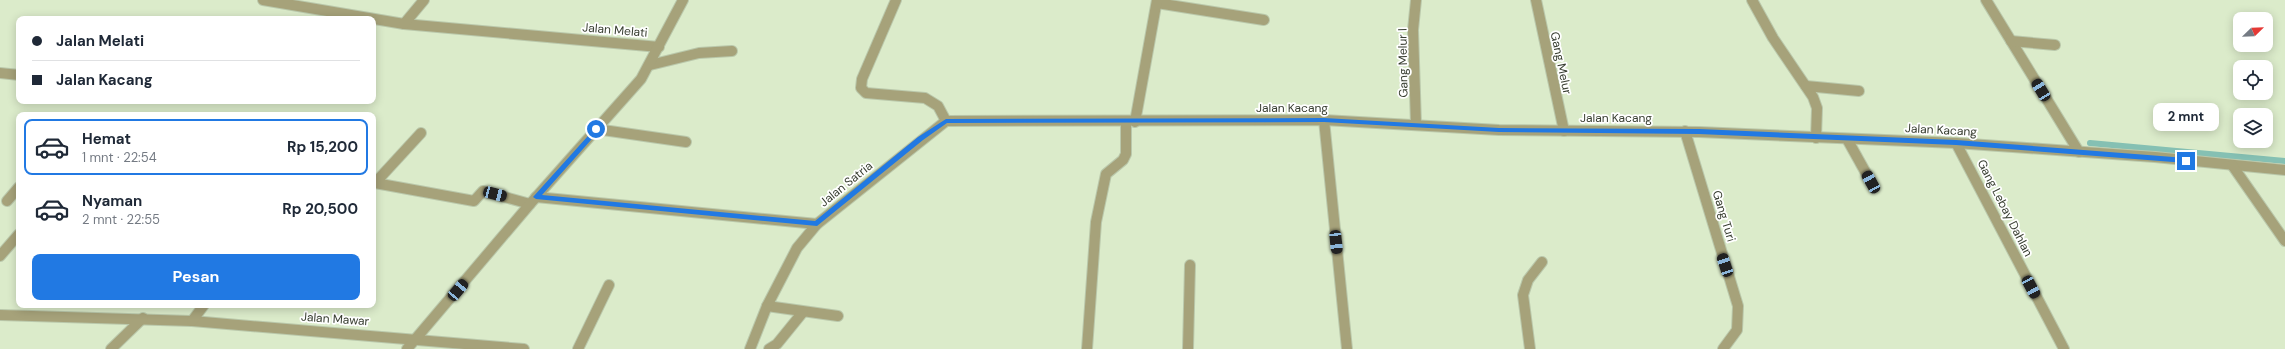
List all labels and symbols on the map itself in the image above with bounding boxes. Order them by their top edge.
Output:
north arrow [2233,12,2273,52]
street label: Jalan Melati [582,19,648,41]
street label: Gang Melur I [1394,28,1412,98]
street label: Gang Melur [1547,30,1576,96]
car [2030,77,2052,103]
street label: Jalan Kacang [1256,100,1328,116]
callout: 2 mnt [2153,103,2219,131]
street label: Jalan Kacang [1580,110,1652,126]
route start [587,120,605,138]
street label: Jalan Kacang [1905,120,1978,140]
route end [2177,152,2195,170]
street label: Gang Lebay Dahlan [1974,157,2036,259]
street label: Jalan Satria [816,158,876,210]
car [1860,169,1882,195]
car [482,185,508,203]
street label: Gang Turi [1709,188,1739,244]
car [1329,229,1343,255]
car [1716,252,1734,278]
car [2020,274,2042,300]
car [446,277,470,303]
street label: Jalan Mawar [300,309,370,329]

